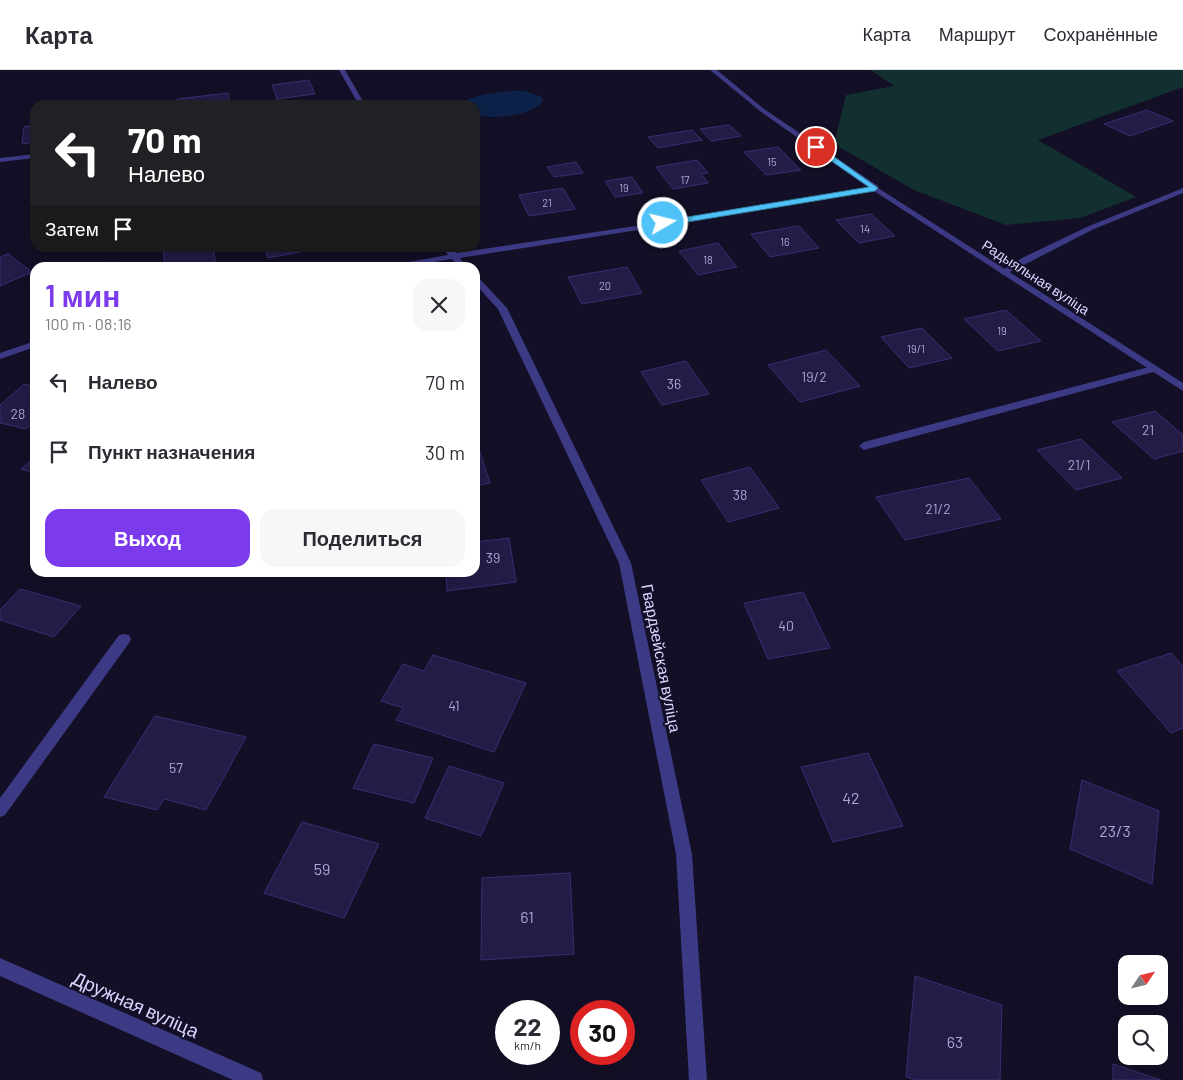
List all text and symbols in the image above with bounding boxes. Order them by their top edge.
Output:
text: Карта [25,20,93,49]
text: Карта [863,23,911,45]
text: Маршрут [939,23,1015,45]
text: Сохранённые [1043,23,1158,45]
text: 70 m [128,118,202,160]
icon: left [45,120,110,185]
pin [795,126,837,168]
icon: arrive [802,133,830,161]
house number: 15 [767,155,777,168]
text: Налево [128,160,205,186]
house number: 17 [680,173,690,186]
house number: 19 [619,181,629,194]
house number: 21 [542,196,552,209]
position arrow [636,196,688,248]
icon: arrive [109,215,137,243]
text: Затем [45,217,99,240]
house number: 14 [860,222,870,235]
house number: 16 [780,235,790,248]
street label: Радыяльная вуліца [979,236,1093,318]
house number: 18 [703,253,713,266]
text: 1 мин [45,277,120,313]
button: close [413,279,465,331]
house number: 20 [599,279,611,292]
text: 100 m · 08:16 [45,314,132,333]
house number: 19 [997,324,1007,337]
house number: 19/1 [907,342,925,355]
icon: left [45,368,73,396]
house number: 19/2 [801,368,827,385]
text: Налево [88,370,158,393]
text: 70 m [426,371,465,394]
house number: 36 [667,375,681,392]
house number: 28 [11,405,25,422]
house number: 21 [1142,421,1154,438]
icon: arrive [45,438,73,466]
text: Пункт назначения [88,440,255,463]
text: 30 m [425,441,465,464]
house number: 21/1 [1068,456,1090,473]
house number: 38 [733,486,747,503]
house number: 21/2 [925,500,951,517]
button: Выход [45,509,250,567]
button: Поделиться [260,509,465,567]
house number: 39 [486,549,500,566]
street label: Гвардзейская вуліца [638,582,686,734]
house number: 40 [778,617,794,634]
house number: 41 [448,697,460,714]
house number: 57 [169,759,183,776]
house number: 42 [842,788,860,807]
house number: 23/3 [1099,821,1131,840]
house number: 59 [314,859,330,878]
house number: 61 [520,907,534,926]
north arrow [1118,955,1168,1005]
map controls [1118,955,1168,1065]
street label: Дружная вуліца [69,966,203,1042]
speed limit sign: 30 [570,1000,635,1065]
text: 22 [513,1011,542,1041]
button: search [1118,1015,1168,1065]
house number: 63 [947,1032,963,1051]
text: km/h [514,1038,541,1052]

